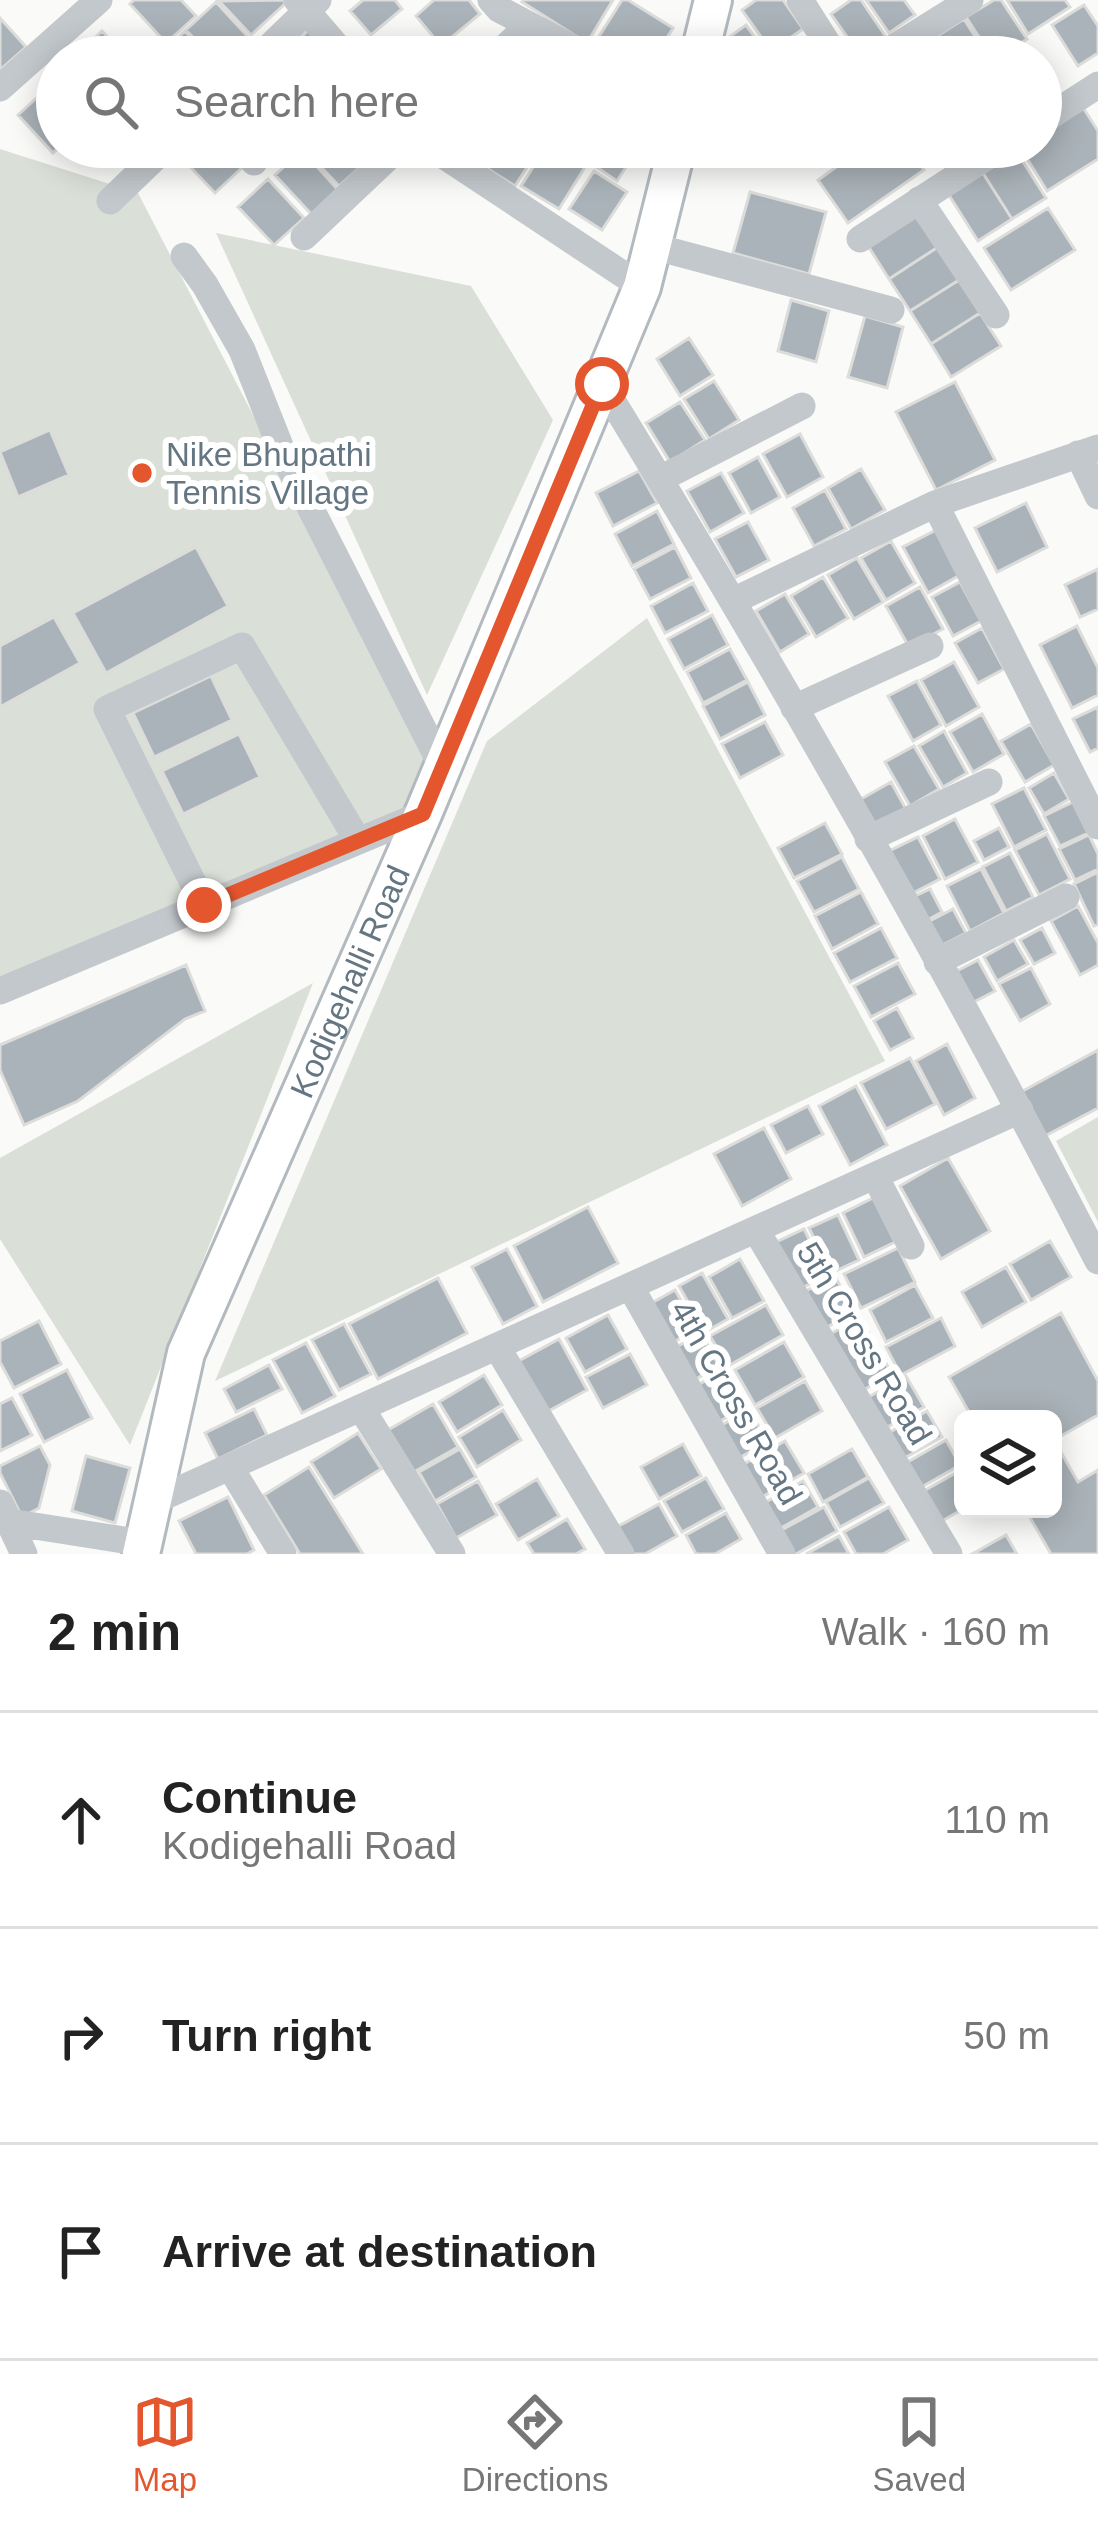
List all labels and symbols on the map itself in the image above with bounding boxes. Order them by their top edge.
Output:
route start [575,357,629,411]
place label: Nike Bhupathi Tennis Village [166,436,371,511]
marker: Nike Bhupathi Tennis Village [129,460,155,486]
street label: Kodigehalli Road [283,860,417,1103]
route end [177,878,231,932]
street label: 5th Cross Road [790,1235,939,1451]
street label: 4th Cross Road [663,1294,810,1511]

